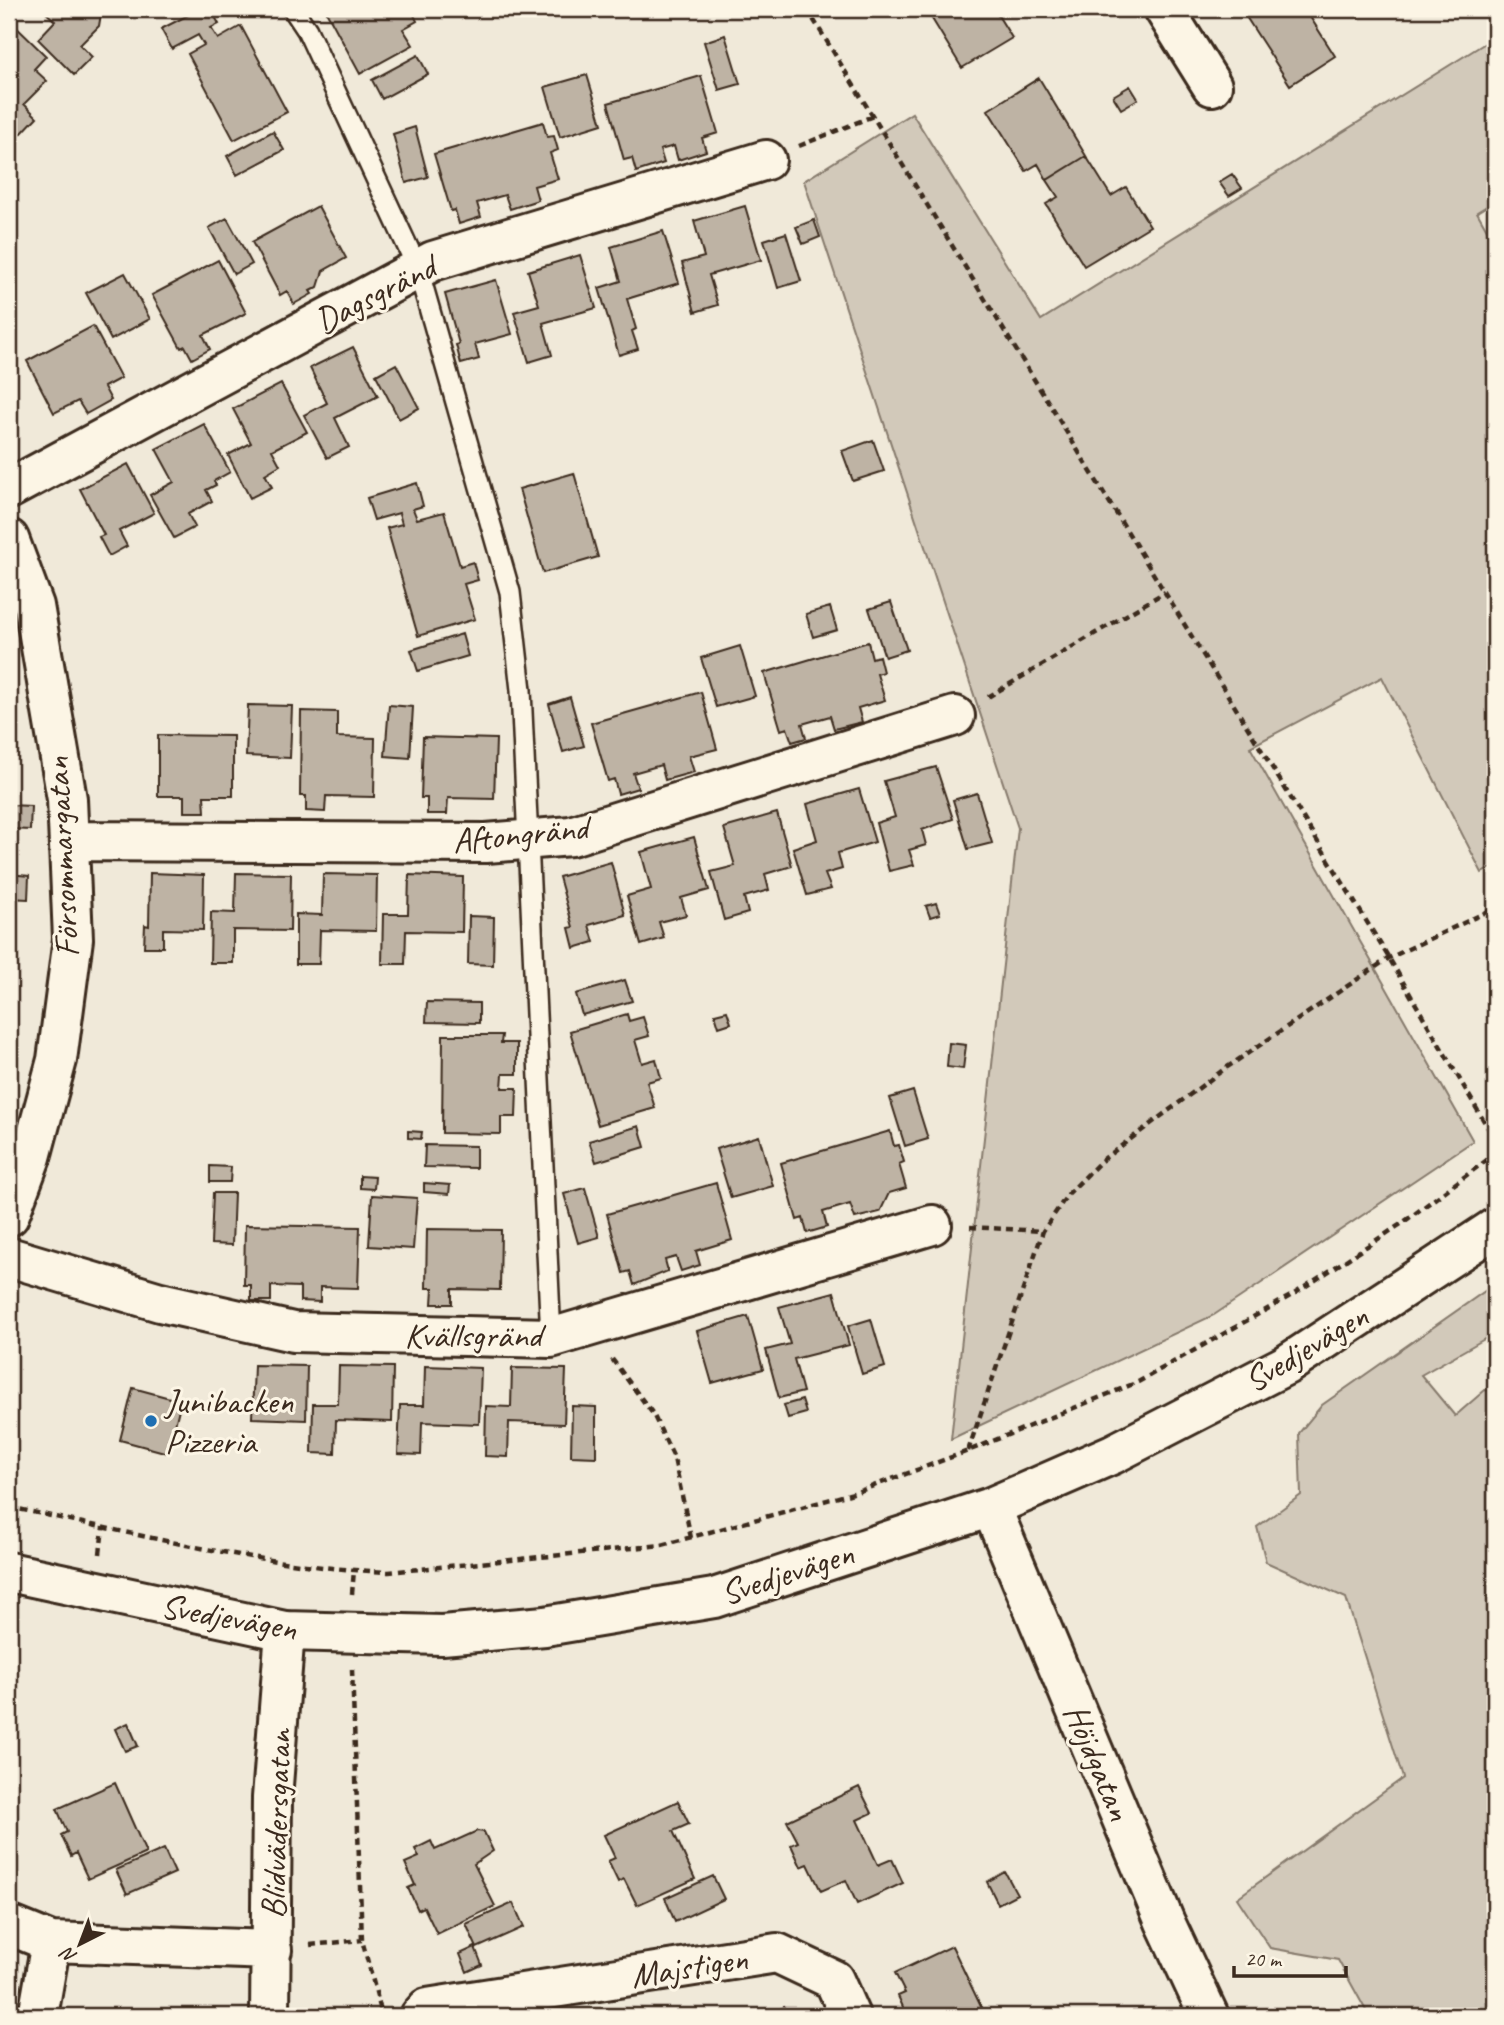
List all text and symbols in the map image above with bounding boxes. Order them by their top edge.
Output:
street label: Dagsgränd [307,242,448,343]
street label: Försommargatan [34,756,90,958]
street label: Aftongränd [450,804,595,863]
street label: Svedjevägen [1236,1293,1376,1403]
street label: Kvällsgränd [405,1313,547,1358]
place label: Junibacken Pizzeria [163,1379,293,1464]
marker: Junibacken Pizzeria [143,1413,159,1429]
street label: Svedjevägen [715,1530,859,1616]
street label: Svedjevägen [158,1583,301,1651]
street label: Höjdgatan [1053,1697,1143,1827]
street label: Blidvädersgatan [250,1726,302,1919]
north arrow [46,1910,116,1980]
scale bar [1234,1934,1346,1978]
street label: Majstigen [628,1936,751,1998]
text: N [54,1941,82,1969]
text: 20 m [1245,1946,1283,1972]

